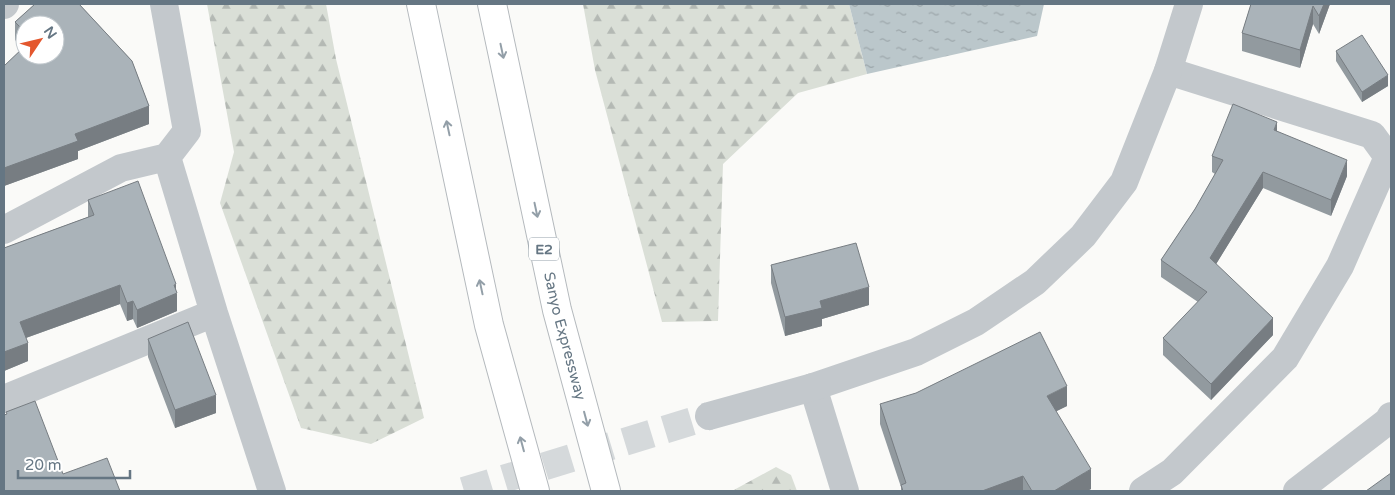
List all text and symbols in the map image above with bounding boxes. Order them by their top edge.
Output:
north arrow [15,15,65,65]
text: N [40,23,60,42]
one-way arrow [498,43,508,59]
one-way arrow [442,120,452,136]
one-way arrow [531,202,541,218]
road number: E2 [529,238,559,260]
street label: Sanyo Expressway [540,270,590,402]
one-way arrow [476,279,485,295]
one-way arrow [582,411,591,427]
one-way arrow [516,437,526,453]
scale bar [18,448,130,480]
text: 20 m [25,456,62,474]

